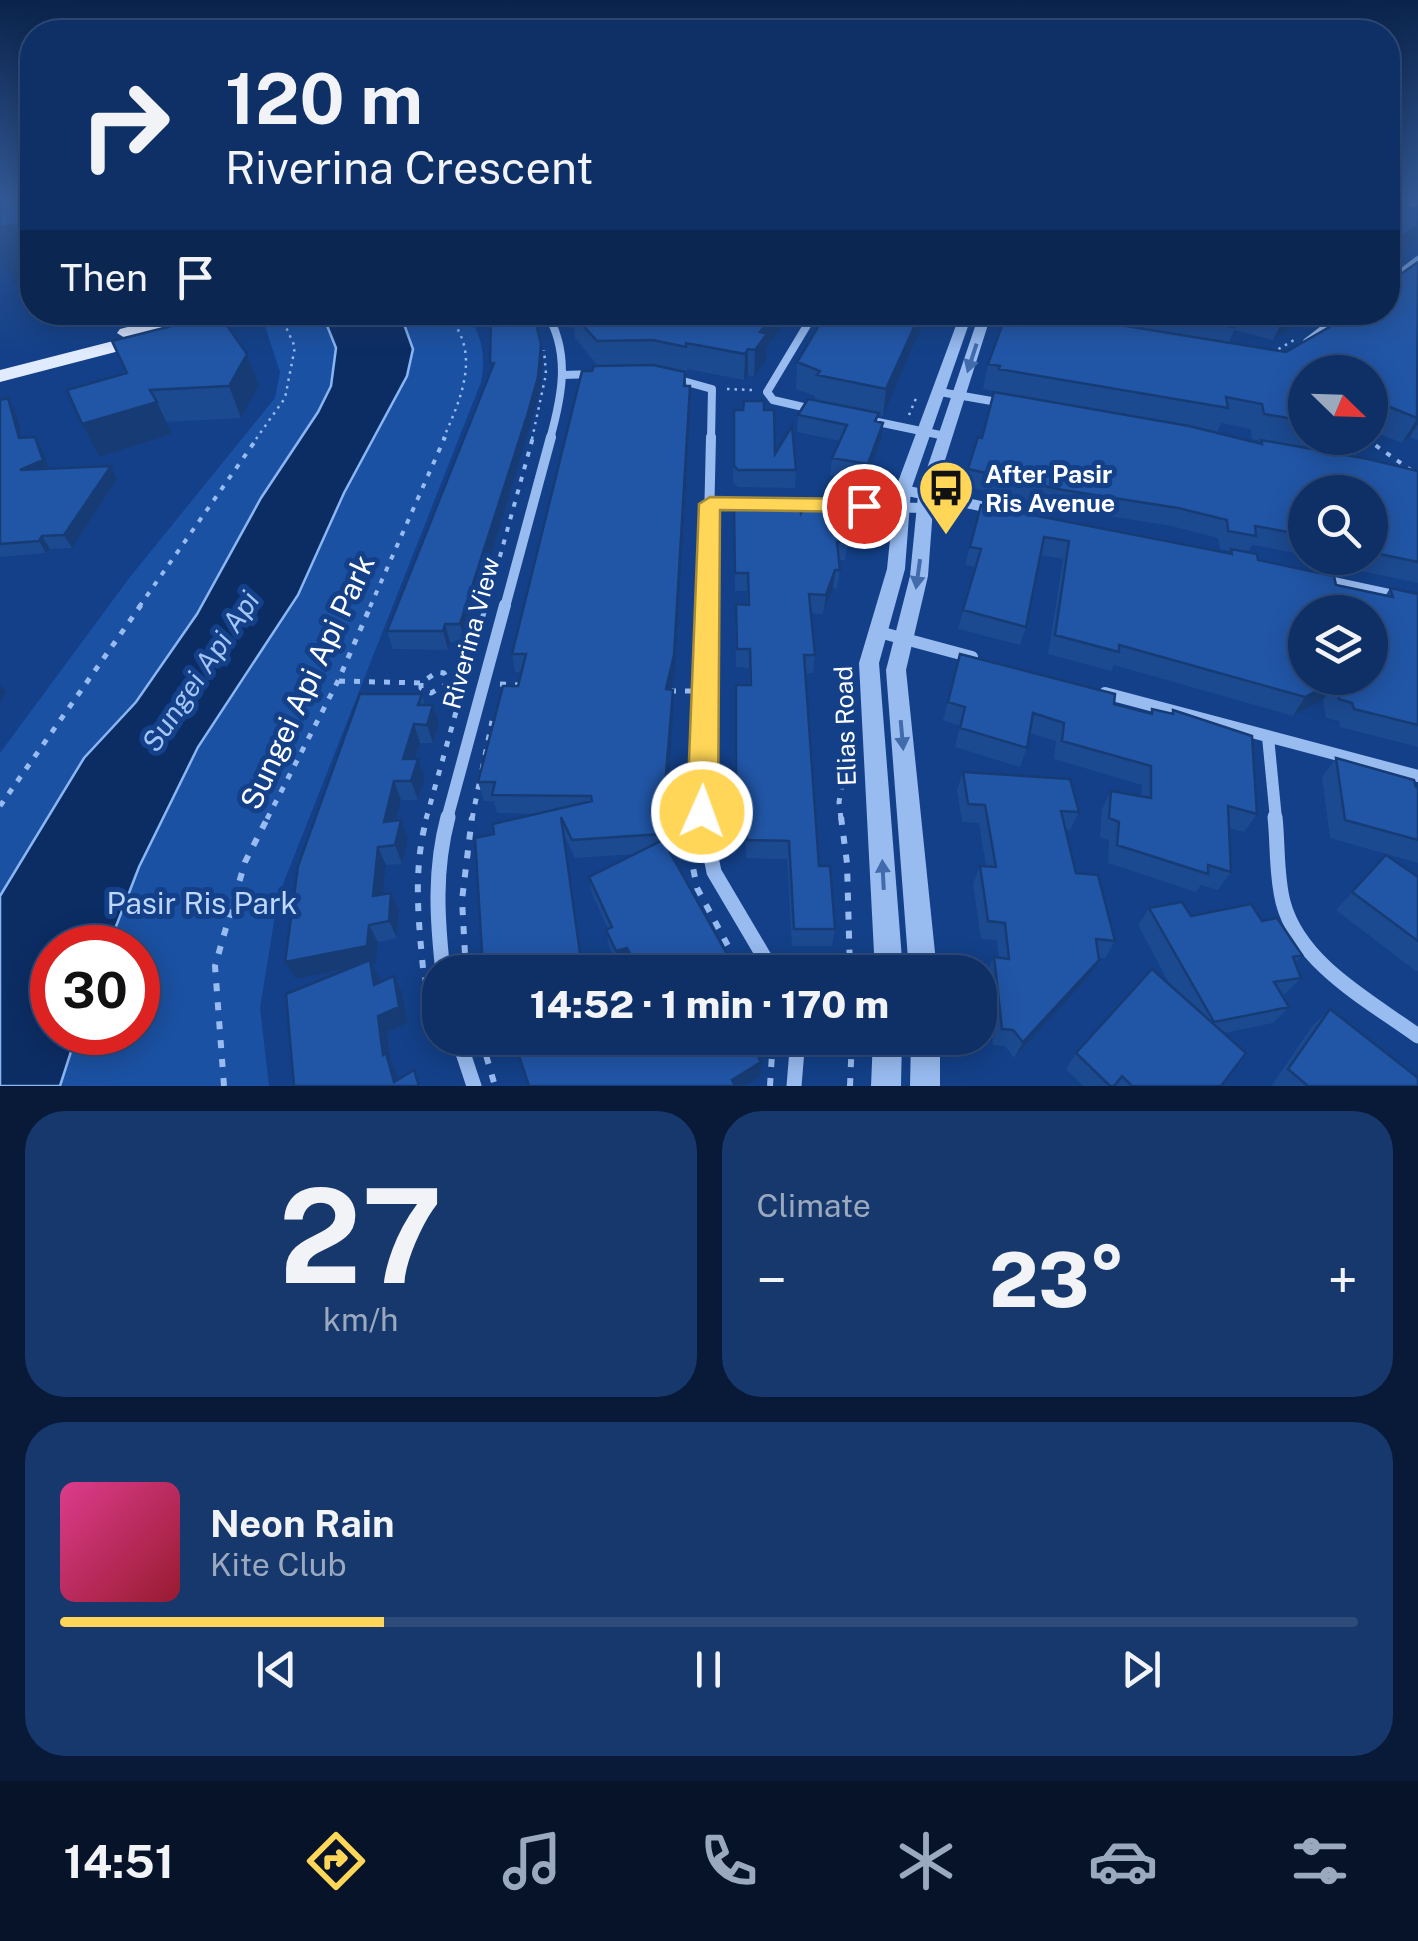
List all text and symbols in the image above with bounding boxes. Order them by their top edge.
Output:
text: 120 m [225,57,423,140]
icon: right [60,60,190,190]
text: Riverina Crescent [225,141,593,194]
icon: arrive [168,250,223,305]
text: Then [60,255,148,300]
one-way arrow [964,343,979,373]
north arrow [1288,355,1388,455]
map controls [1288,355,1388,695]
bus stop icon: After Pasir Ris Avenue [916,458,976,537]
place label: After Pasir Ris Avenue [985,459,1115,518]
pin [822,464,907,549]
button: search [1288,475,1388,575]
icon: arrive [837,479,892,534]
street label: Sungei Api Api Park [232,549,382,815]
street label: Riverina View [436,554,506,712]
one-way arrow [909,559,925,591]
water label: Sungei Api Api [134,585,266,757]
button: layers [1288,595,1388,695]
street label: Elias Road [828,665,862,787]
one-way arrow [894,720,910,752]
position arrow [650,760,754,864]
one-way arrow [875,859,891,891]
park label: Pasir Ris Park [107,885,297,921]
speed limit sign: 30 [30,925,160,1055]
text: 14:52 · 1 min · 170 m [530,982,889,1027]
text: 27 [279,1160,443,1312]
text: Climate [757,1187,871,1224]
text: 23° [989,1236,1125,1324]
text: − [757,1248,787,1312]
text: + [1328,1248,1358,1312]
text: km/h [323,1301,398,1338]
text: Neon Rain [210,1501,394,1546]
text: Kite Club [210,1546,347,1583]
icon: previous [249,1642,304,1697]
icon: pause [681,1642,736,1697]
icon: next [1114,1642,1169,1697]
icon: directions [301,1826,371,1896]
icon: music [497,1826,567,1896]
icon: phone [694,1826,764,1896]
icon: climate [891,1826,961,1896]
icon: car [1088,1826,1158,1896]
icon: filters [1285,1826,1355,1896]
text: 14:51 [63,1835,174,1888]

